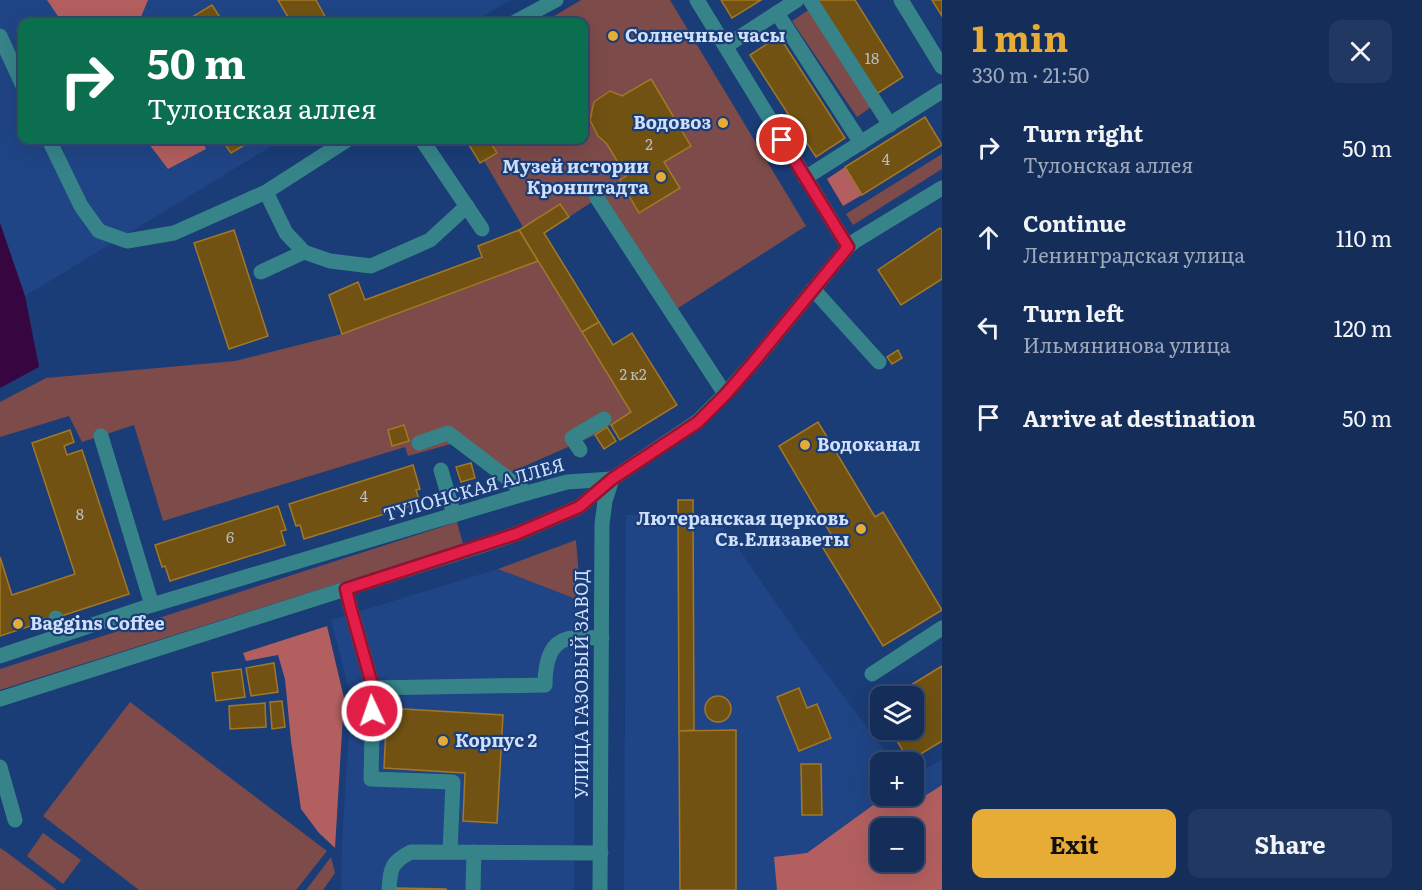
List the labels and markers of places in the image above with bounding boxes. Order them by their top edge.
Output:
place label: Солнечные часы [625,21,786,48]
marker: Солнечные часы [606,29,620,43]
place label: Водовоз [633,108,711,135]
pin [756,114,807,165]
marker: Водовоз [716,116,730,130]
place label: Музей истории Кронштадта [502,152,650,200]
marker: Музей истории Кронштадта [654,170,668,184]
place label: Водоканал [817,430,921,457]
marker: Водоканал [798,438,812,452]
place label: Лютеранская церковь Св.Елизаветы [636,504,849,552]
marker: Лютеранская церковь Св.Елизаветы [854,522,868,536]
place label: Baggins Coffee [30,609,165,636]
marker: Baggins Coffee [11,617,25,631]
place label: Корпус 2 [455,726,538,753]
marker: Корпус 2 [436,734,450,748]

